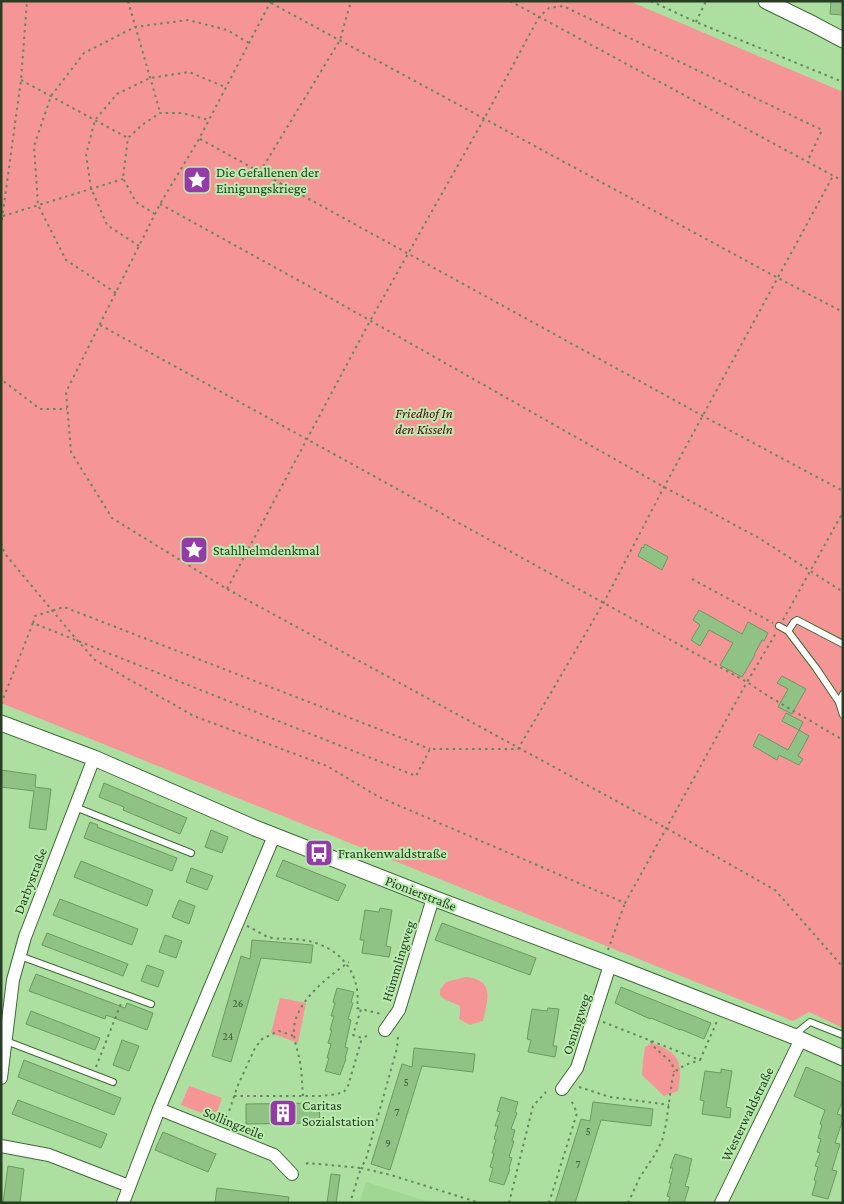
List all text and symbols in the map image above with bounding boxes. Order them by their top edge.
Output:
place label: Die Gefallenen der Einigungskriege [216,164,319,196]
place icon: Die Gefallenen der Einigungskriege [182,165,212,195]
park label: Friedhof In den Kisseln [395,405,453,437]
place icon: Stahlhelmdenkmal [179,535,209,565]
place label: Stahlhelmdenkmal [213,542,320,558]
bus stop icon: Frankenwaldstraße [304,838,334,868]
place label: Frankenwaldstraße [338,845,447,861]
street label: Darbystraße [10,846,50,916]
street label: Pionierstraße [383,872,459,914]
street label: Hümmlingweg [378,918,418,1003]
street label: Osningweg [559,991,593,1057]
house number: 26 [233,997,243,1009]
house number: 24 [223,1030,234,1042]
street label: Westerwaldstraße [717,1064,777,1164]
house number: 5 [403,1076,409,1088]
place label: Caritas Sozialstation [302,1097,375,1129]
building icon: Caritas Sozialstation [268,1098,298,1128]
street label: Sollingzeile [201,1104,267,1142]
house number: 7 [394,1106,400,1118]
house number: 5 [585,1125,591,1137]
house number: 9 [385,1137,391,1149]
house number: 7 [575,1158,581,1170]

